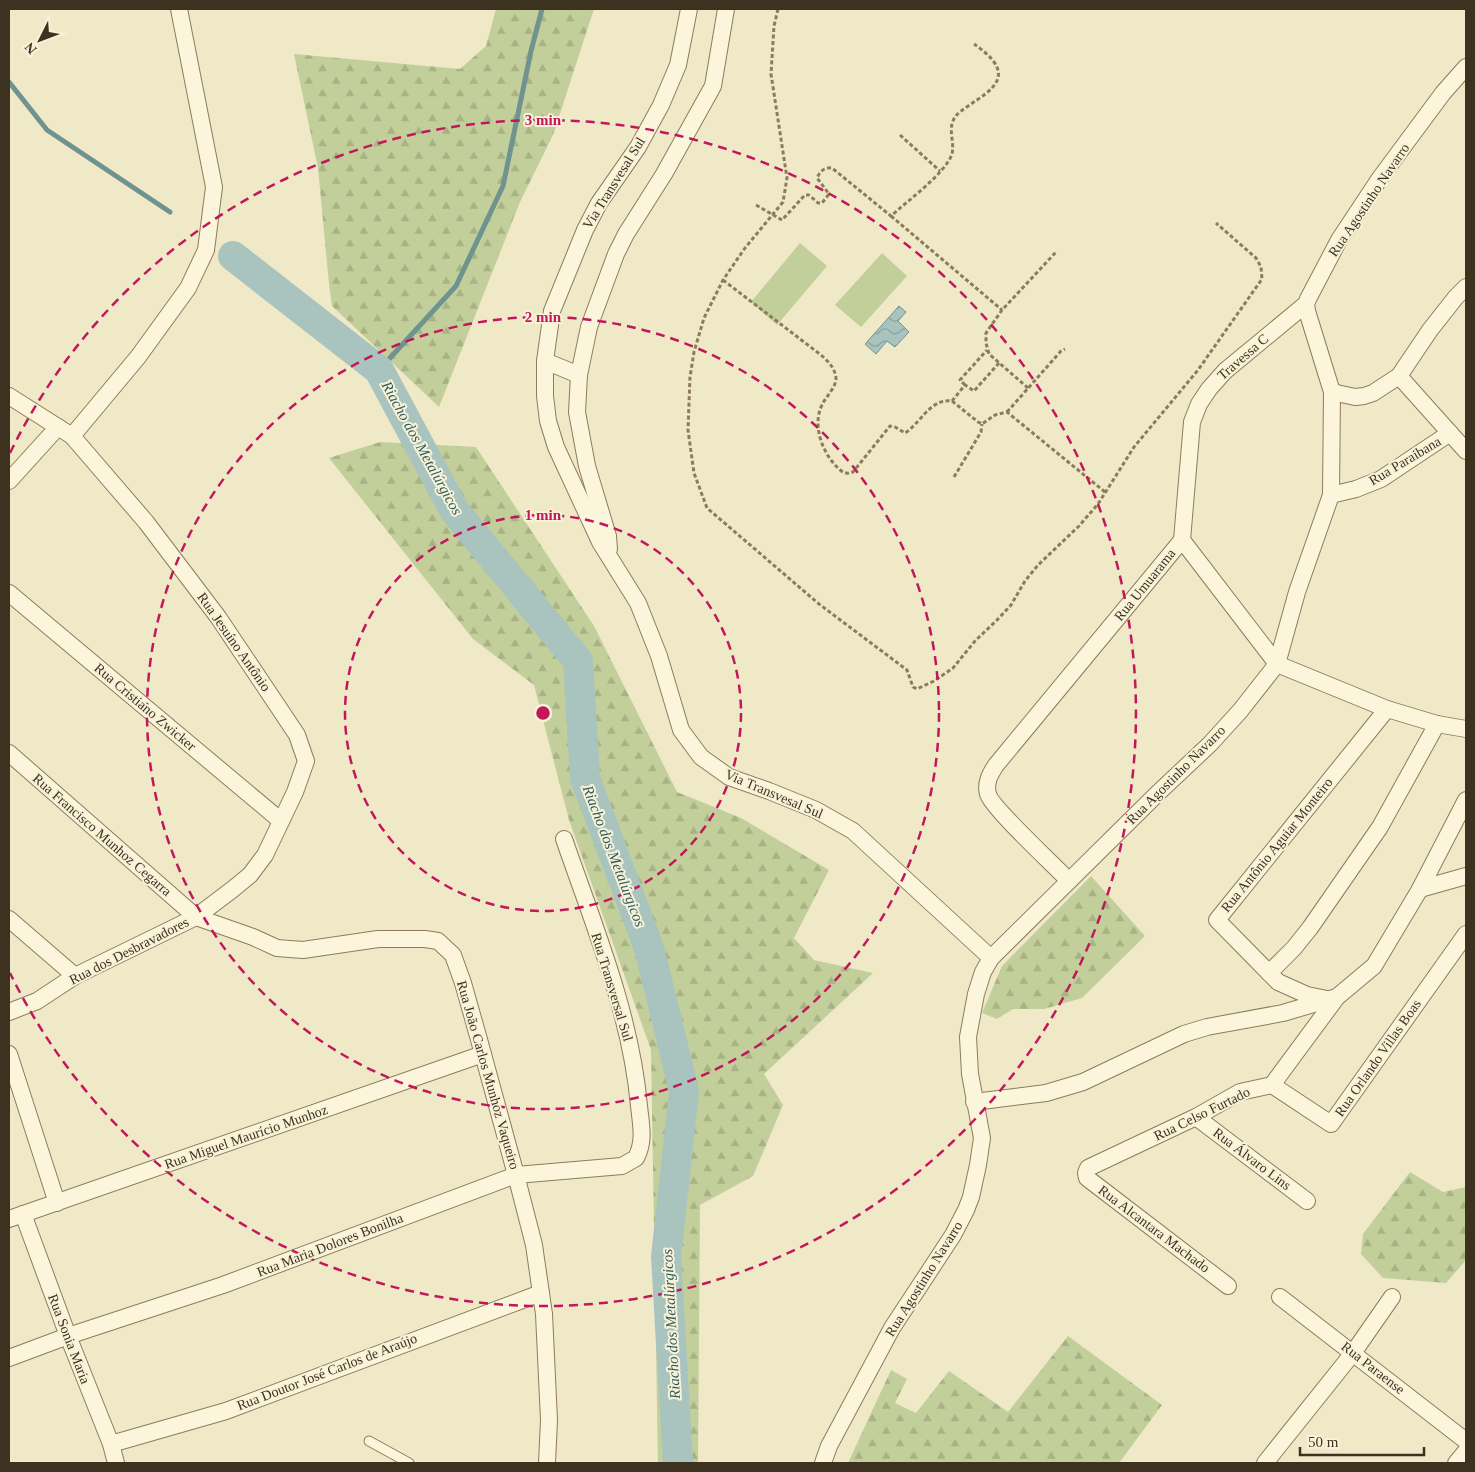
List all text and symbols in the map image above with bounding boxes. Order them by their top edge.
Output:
north arrow [15,15,65,65]
text: N [22,40,40,57]
text: 3 min [525,112,562,128]
street label: Via Transvesal Sul [580,134,648,231]
street label: Rua Agostinho Navarro [1326,141,1412,259]
text: 2 min [525,309,562,325]
street label: Travessa C [1215,331,1271,383]
water label: Riacho dos Metalúrgicos [378,378,465,518]
street label: Rua Paraibana [1366,433,1444,488]
text: 1 min [525,507,562,523]
street label: Rua Umuarama [1111,545,1179,624]
street label: Rua Jesuíno Antônio [194,590,274,694]
street label: Rua Cristiano Zwicker [91,660,199,754]
centre of rings [534,704,552,722]
street label: Rua Agostinho Navarro [1124,723,1228,827]
street label: Via Transvesal Sul [723,767,825,821]
street label: Rua Francisco Munhoz Cegarra [30,771,175,900]
street label: Rua Antônio Aguiar Monteiro [1218,775,1336,915]
water label: Riacho dos Metalúrgicos [579,782,648,929]
street label: Rua dos Desbravadores [67,914,191,988]
street label: Rua Transversal Sul [588,931,636,1043]
street label: Rua João Carlos Munhoz Vaqueiro [454,979,522,1171]
street label: Rua Orlando Villas Boas [1332,997,1424,1119]
street label: Rua Celso Furtado [1152,1084,1252,1144]
street label: Rua Miguel Maurício Munhoz [162,1102,330,1172]
street label: Rua Álvaro Lins [1210,1124,1294,1193]
street label: Rua Alcantara Machado [1095,1182,1213,1276]
street label: Rua Maria Dolores Bonilha [255,1210,406,1280]
street label: Rua Agostinho Navarro [882,1219,966,1339]
water label: Riacho dos Metalúrgicos [659,1248,683,1400]
street label: Rua Sonia Maria [45,1292,93,1387]
street label: Rua Doutor José Carlos de Araújo [235,1331,419,1413]
street label: Rua Paraense [1339,1339,1407,1397]
scale bar [1300,1424,1424,1456]
text: 50 m [1308,1434,1339,1450]

